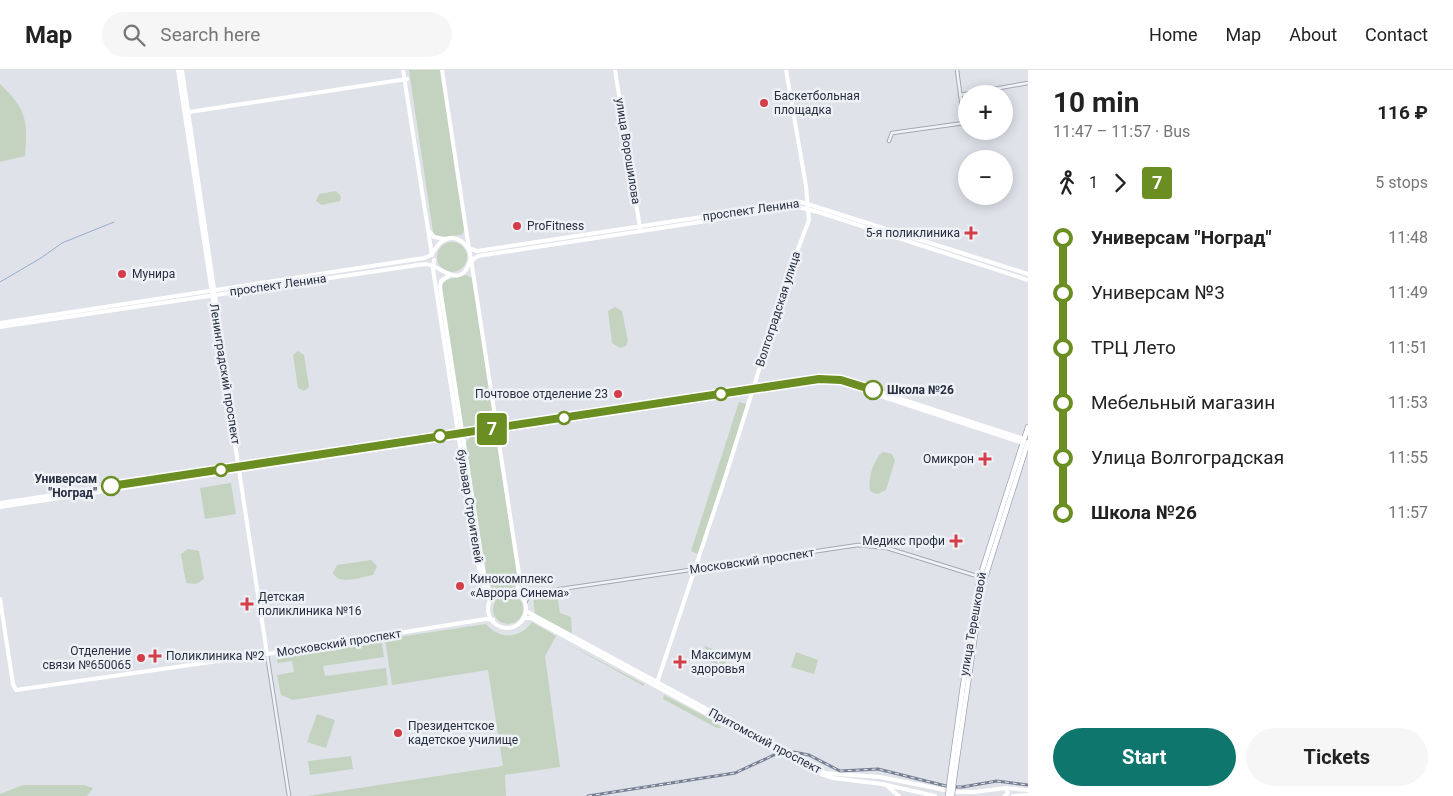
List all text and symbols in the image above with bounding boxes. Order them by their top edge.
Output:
search box [102,12,452,57]
text: Map [25,21,72,49]
icon: search [120,21,148,49]
text: Search here [160,23,260,46]
text: Home [1149,24,1198,45]
text: Map [1226,24,1261,45]
text: About [1289,24,1337,45]
text: Contact [1365,24,1428,45]
map controls [958,85,1013,205]
button: + [958,85,1013,140]
text: 10 min [1053,86,1139,119]
place label: Баскетбольная площадка [774,89,860,117]
street label: улица Ворошилова [613,97,643,205]
marker: Баскетбольная площадка [758,97,770,109]
text: 116 ₽ [1377,101,1428,124]
text: 11:47 – 11:57 · Bus [1053,122,1190,141]
button: − [958,150,1013,205]
icon: walk [1053,169,1081,197]
icon: forward [1106,169,1134,197]
text: 7 [1152,172,1162,193]
text: 1 [1089,173,1098,192]
text: 5 stops [1375,173,1428,192]
street label: проспект Ленина [702,196,800,224]
place label: ProFitness [527,219,584,233]
marker: ProFitness [511,220,523,232]
place label: 5-я поликлиника [866,226,960,240]
marker: 5-я поликлиника [964,226,978,240]
text: Универсам "Ноград" [1091,226,1272,249]
text: 11:48 [1388,228,1428,247]
street label: Волгоградская улица [753,250,803,368]
place label: Мунира [132,267,175,281]
marker: Мунира [116,268,128,280]
street label: проспект Ленина [229,271,327,299]
text: Универсам №3 [1091,281,1225,304]
text: 11:49 [1388,283,1428,302]
street label: Ленинградский проспект [207,302,243,446]
text: ТРЦ Лето [1091,336,1176,359]
text: 11:51 [1388,338,1428,357]
marker: Школа №26 [863,380,883,400]
place label: Школа №26 [887,383,954,397]
place label: Почтовое отделение 23 [475,387,608,401]
unlabelled marker [714,387,728,401]
marker: Почтовое отделение 23 [612,388,624,400]
text: Мебельный магазин [1091,391,1275,414]
text: 11:53 [1388,393,1428,412]
unlabelled marker [557,411,571,425]
line badge: 7 [476,413,508,445]
text: 7 [487,418,497,439]
unlabelled marker [433,429,447,443]
text: Улица Волгоградская [1091,446,1284,469]
street label: бульвар Строителей [454,448,486,564]
text: 11:55 [1388,448,1428,467]
place label: Омикрон [923,452,974,466]
marker: Омикрон [978,452,992,466]
unlabelled marker [214,463,228,477]
place label: Универсам "Ноград" [35,472,97,500]
marker: Универсам "Ноград" [101,476,121,496]
text: Школа №26 [1091,501,1197,524]
text: 11:57 [1388,503,1428,522]
place label: Медикс профи [862,534,945,548]
marker: Медикс профи [949,534,963,548]
street label: Московский проспект [689,545,815,577]
street label: улица Терешковой [957,571,989,677]
place label: Кинокомплекс «Аврора Синема» [470,572,570,600]
marker: Кинокомплекс «Аврора Синема» [454,580,466,592]
place label: Детская поликлиника №16 [258,590,362,618]
marker: Детская поликлиника №16 [240,597,254,611]
street label: Московский проспект [276,626,402,660]
place label: Отделение связи №650065 [42,644,131,672]
place label: Максимум здоровья [691,648,751,676]
marker: Поликлиника №2 [148,649,162,663]
place label: Поликлиника №2 [166,649,265,663]
marker: Отделение связи №650065 [135,652,147,664]
marker: Максимум здоровья [673,655,687,669]
street label: Притомский проспект [706,705,824,777]
place label: Президентское кадетское училище [408,719,518,747]
marker: Президентское кадетское училище [392,727,404,739]
button: Start [1053,728,1236,786]
button: Tickets [1246,728,1428,786]

